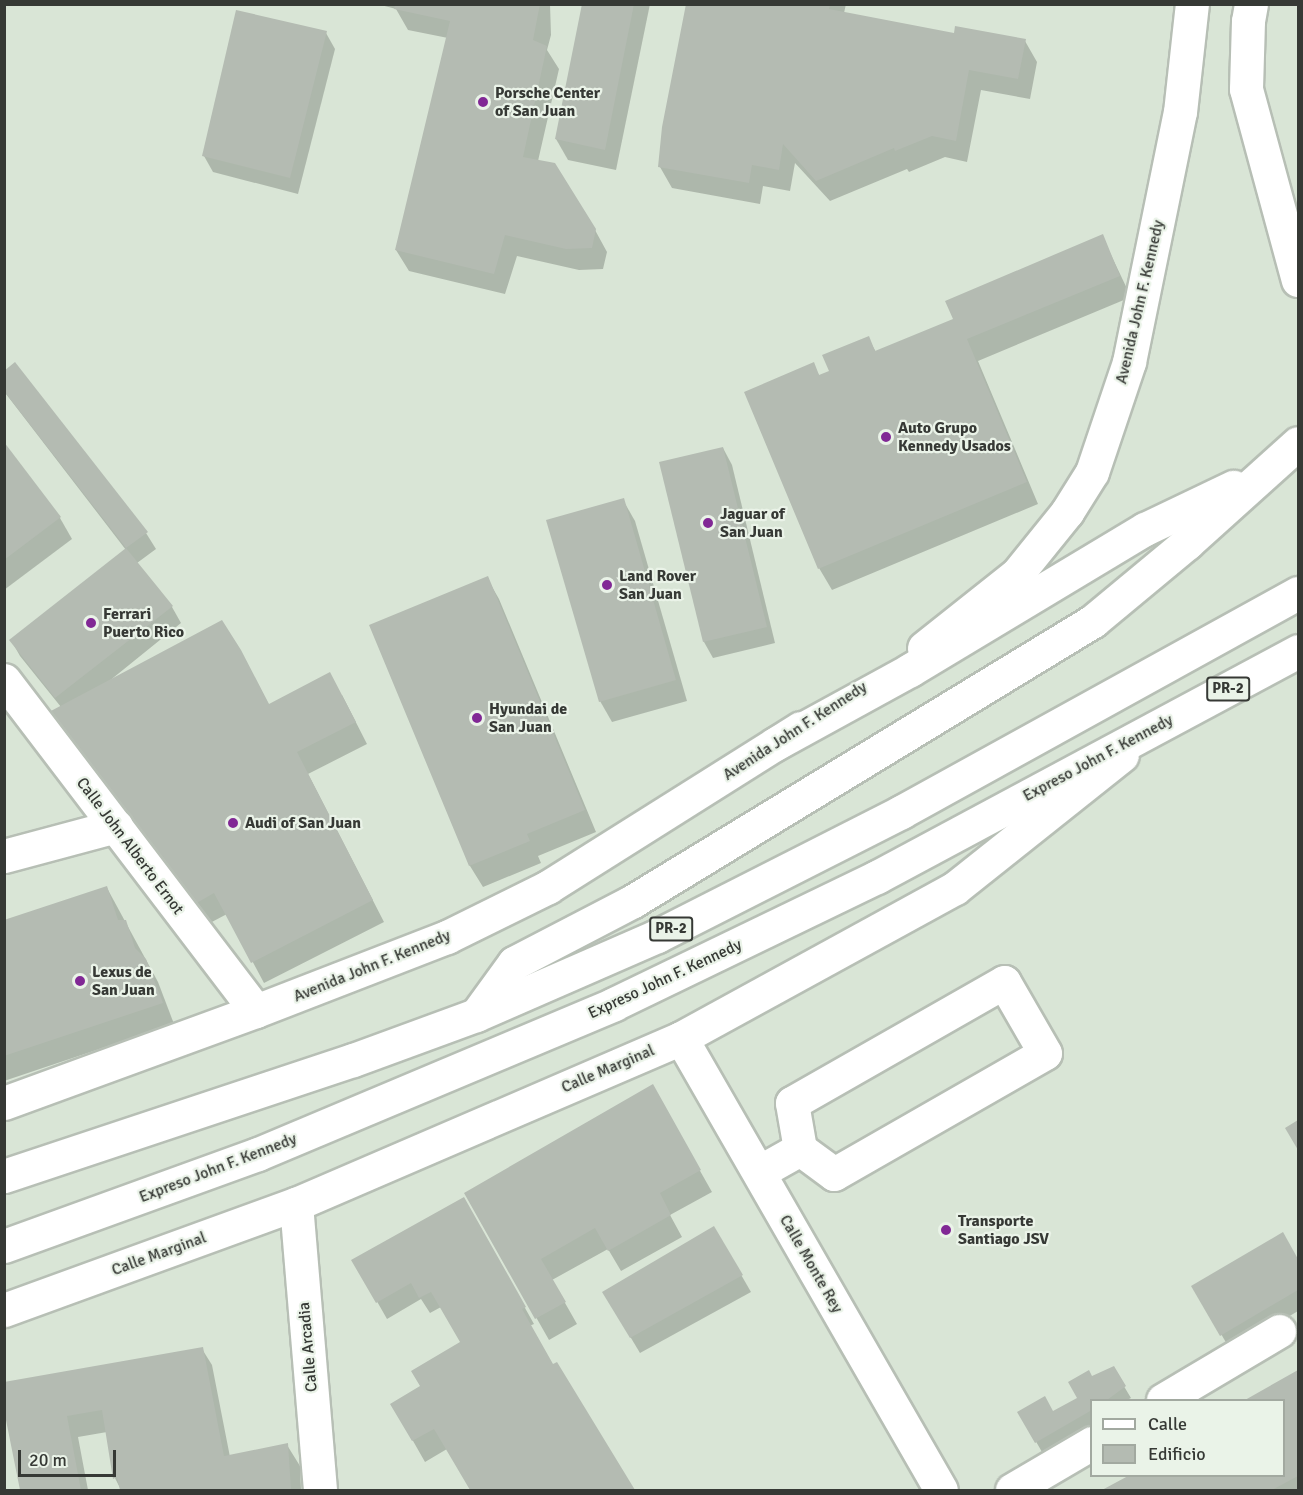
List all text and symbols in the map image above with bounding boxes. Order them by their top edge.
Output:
place label: Porsche Center of San Juan [495,83,600,121]
marker: Porsche Center of San Juan [476,95,490,109]
street label: Avenida John F. Kennedy [1112,218,1168,386]
place label: Auto Grupo Kennedy Usados [898,418,1011,456]
marker: Auto Grupo Kennedy Usados [879,430,893,444]
place label: Jaguar of San Juan [720,504,785,542]
marker: Jaguar of San Juan [701,516,715,530]
place label: Land Rover San Juan [619,566,696,604]
marker: Land Rover San Juan [600,578,614,592]
place label: Ferrari Puerto Rico [103,604,184,642]
marker: Ferrari Puerto Rico [84,616,98,630]
street label: Avenida John F. Kennedy [720,677,870,785]
road number: PR-2 [1206,677,1250,701]
place label: Hyundai de San Juan [489,699,567,737]
street label: Expreso John F. Kennedy [1020,710,1176,806]
marker: Hyundai de San Juan [470,711,484,725]
street label: Calle John Alberto Ernot [72,774,188,918]
place label: Audi of San Juan [245,813,361,833]
marker: Audi of San Juan [226,816,240,830]
road number: PR-2 [648,917,694,941]
street label: Avenida John F. Kennedy [291,926,453,1006]
street label: Expreso John F. Kennedy [585,935,745,1023]
place label: Lexus de San Juan [92,962,155,1000]
marker: Lexus de San Juan [73,974,87,988]
street label: Calle Marginal [559,1041,657,1097]
street label: Expreso John F. Kennedy [137,1129,299,1207]
place label: Transporte Santiago JSV [958,1211,1049,1249]
street label: Calle Monte Rey [775,1212,847,1316]
marker: Transporte Santiago JSV [939,1223,953,1237]
street label: Calle Marginal [109,1228,209,1280]
street label: Calle Arcadia [295,1301,321,1393]
legend [1090,1399,1285,1477]
text: Calle [1148,1413,1187,1435]
scale bar [21,1438,118,1476]
text: Edificio [1148,1443,1206,1465]
text: 20 m [29,1449,67,1471]

